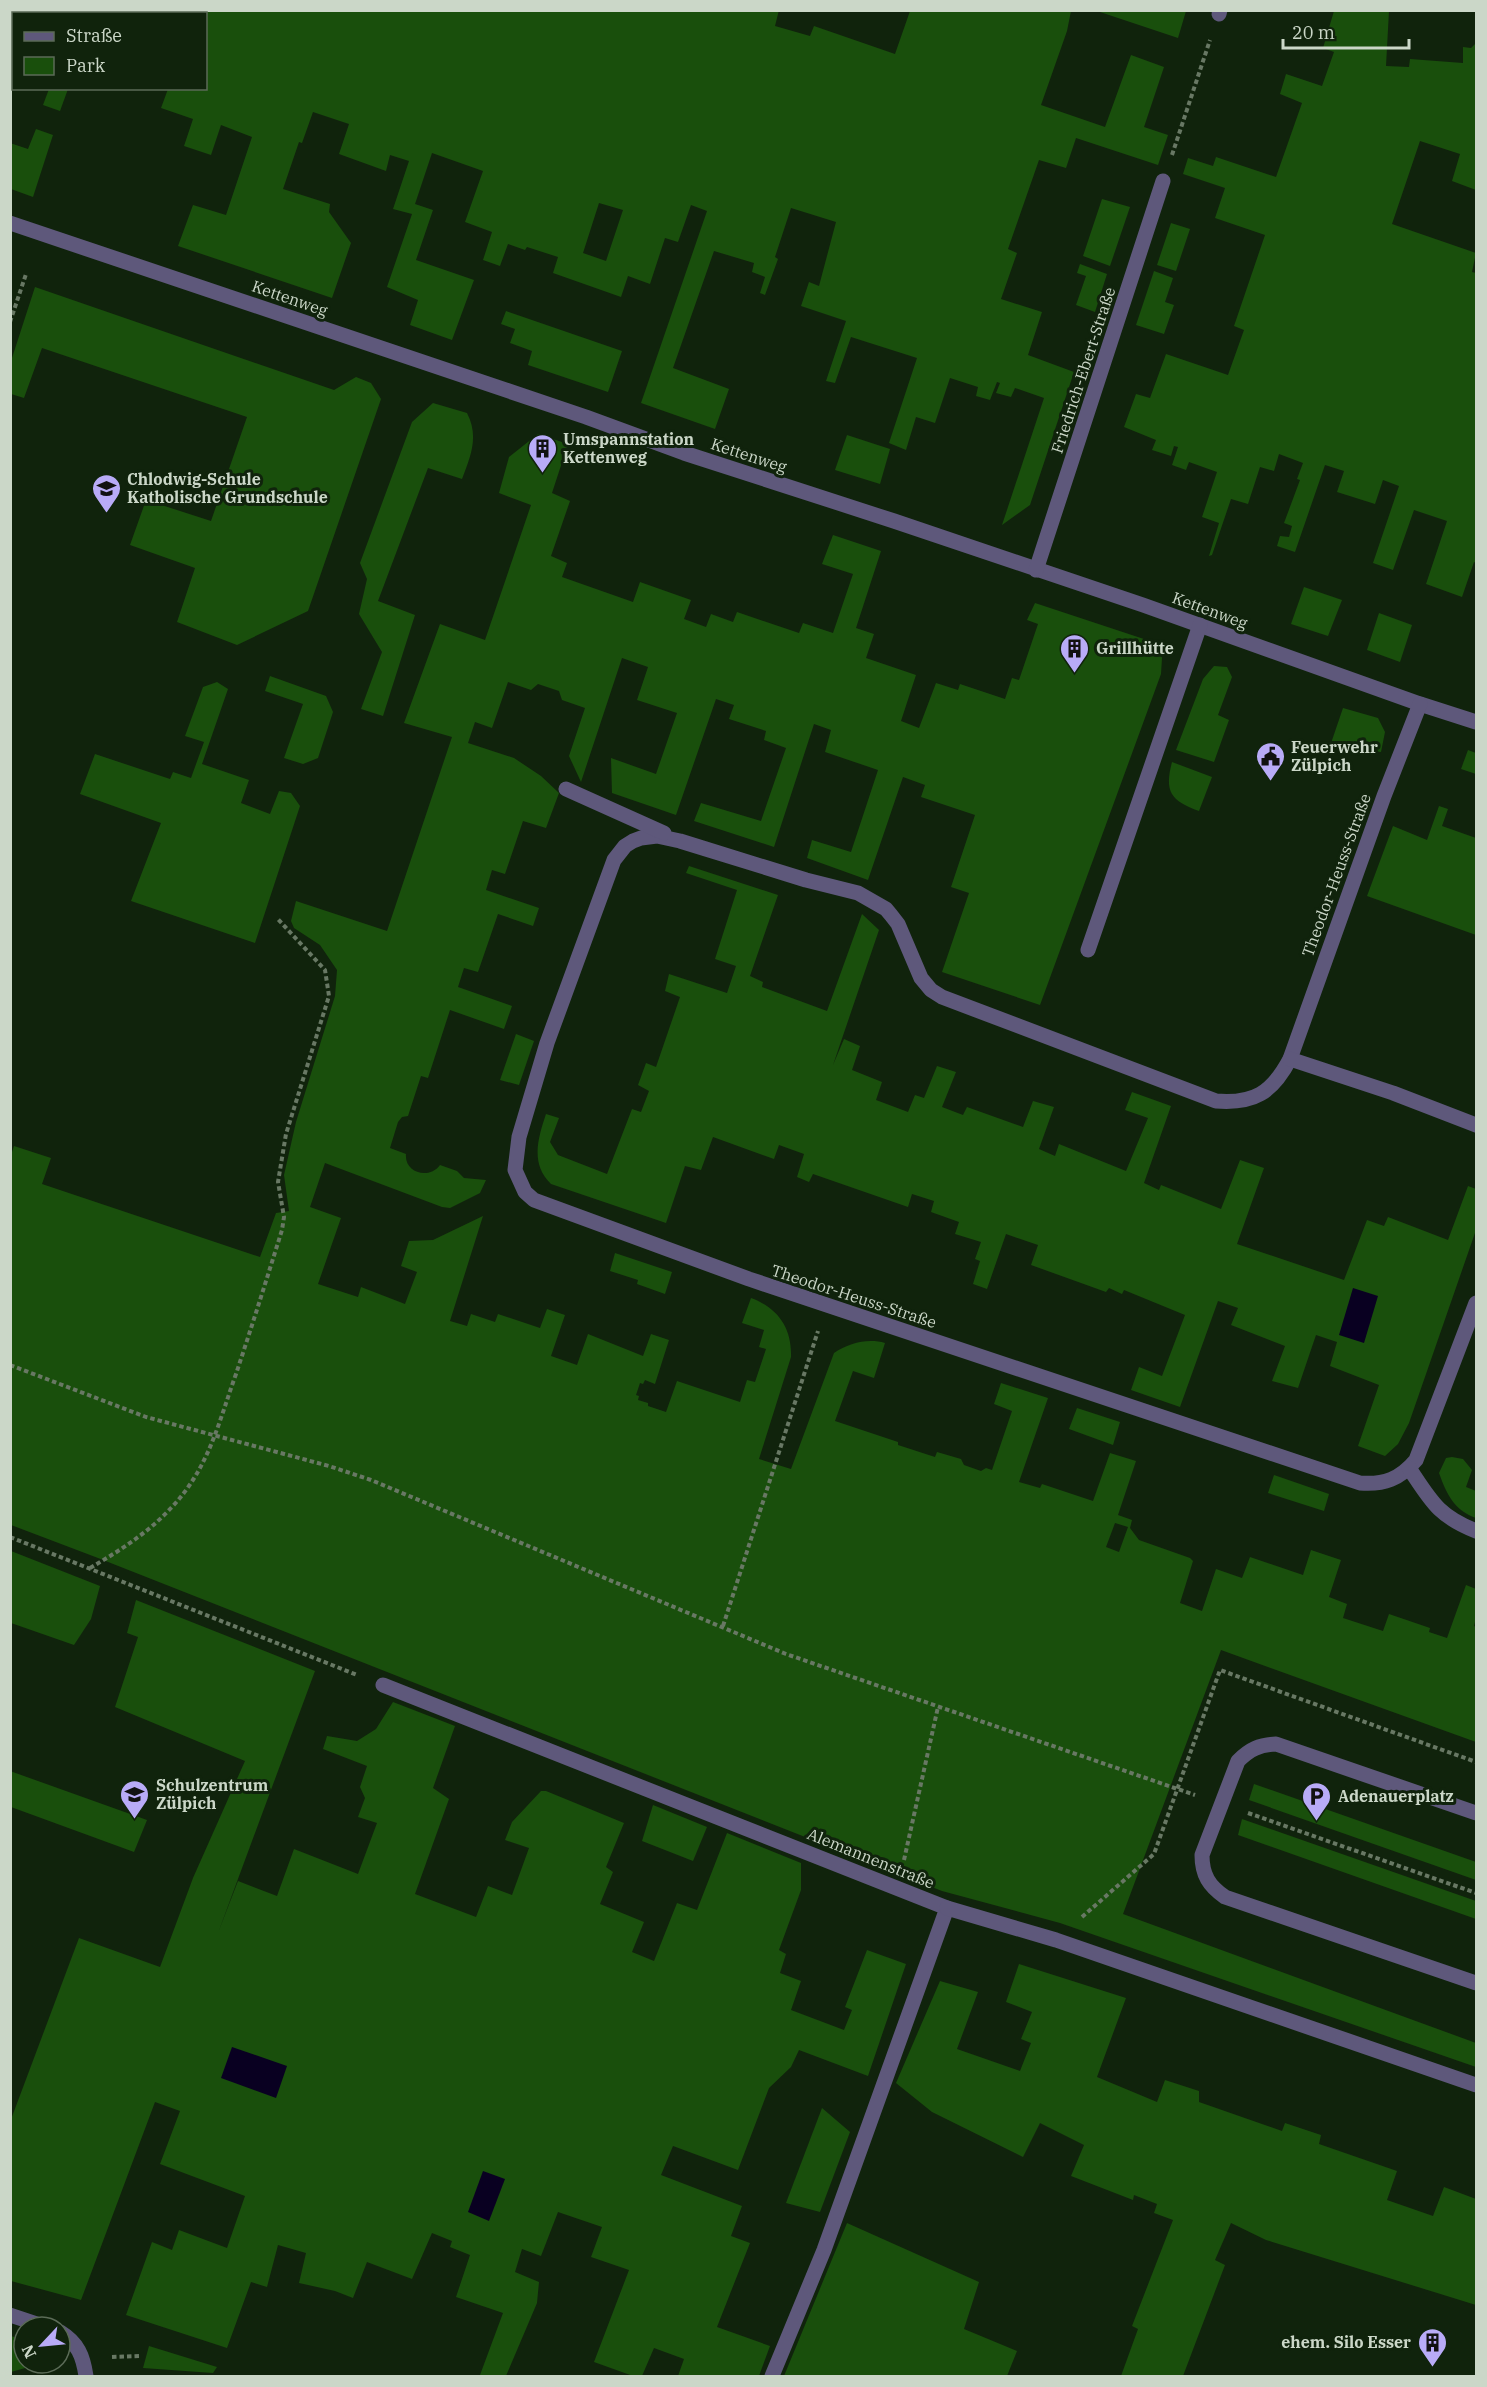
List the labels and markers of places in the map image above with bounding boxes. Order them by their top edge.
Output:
place label: Umspannstation Kettenweg [563,429,694,467]
building icon: Umspannstation Kettenweg [526,432,558,474]
place label: Chlodwig-Schule Katholische Grundschule [127,469,328,507]
school or university icon: Chlodwig-Schule Katholische Grundschule [90,472,122,514]
building icon: Grillhütte [1059,632,1091,674]
place label: Grillhütte [1096,638,1174,658]
place label: Feuerwehr Zülpich [1291,737,1378,775]
public building icon: Feuerwehr Zülpich [1254,740,1286,782]
place label: Schulzentrum Zülpich [156,1775,269,1813]
school or university icon: Schulzentrum Zülpich [119,1778,151,1820]
parking icon: Adenauerplatz [1301,1780,1333,1822]
place label: Adenauerplatz [1338,1786,1454,1806]
building icon: ehem. Silo Esser [1416,2326,1448,2368]
place label: ehem. Silo Esser [1281,2332,1411,2352]

